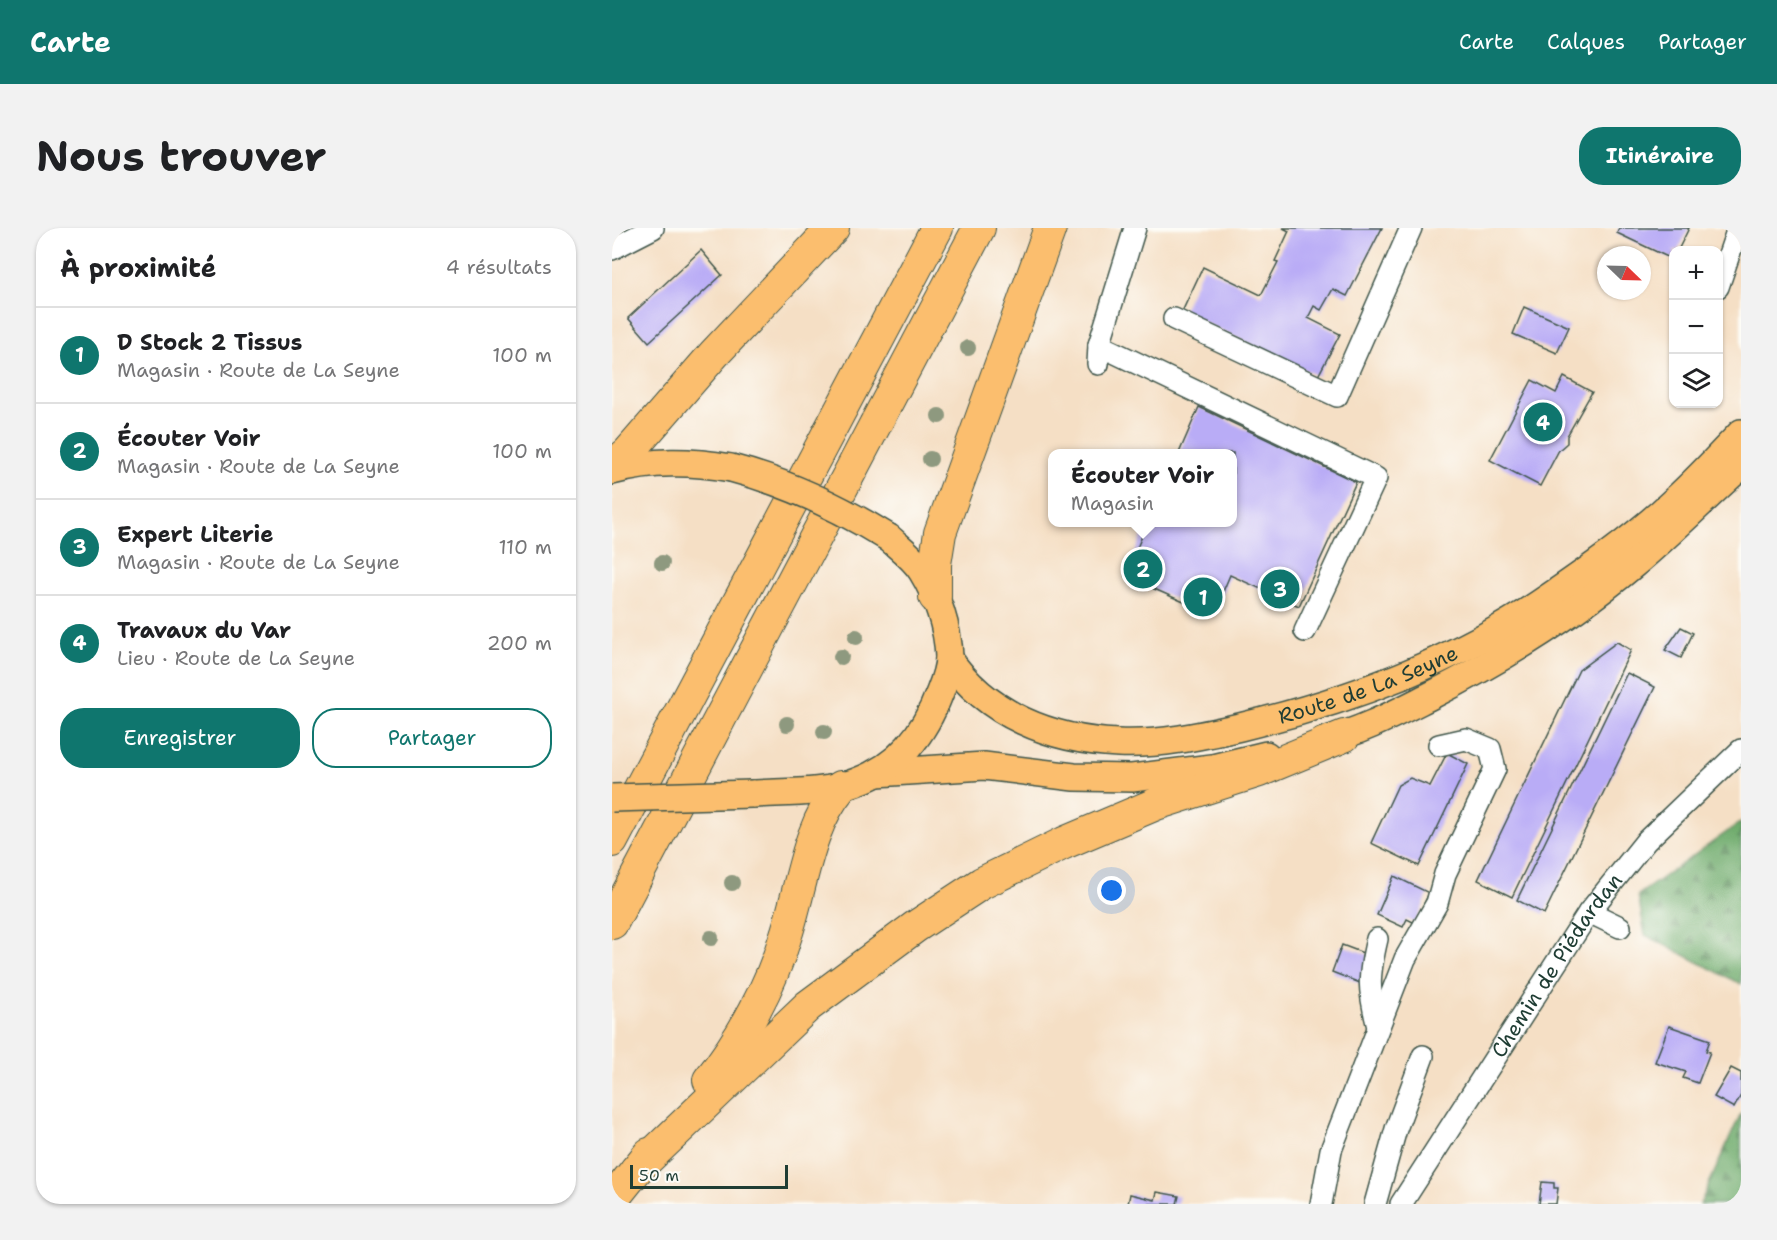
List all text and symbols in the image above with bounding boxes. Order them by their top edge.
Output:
text: Carte [30,23,111,61]
text: Carte [1459,28,1514,56]
text: Calques [1547,28,1625,56]
text: Partager [1658,28,1747,56]
button: Itinéraire [1579,127,1741,185]
text: Nous trouver [36,128,326,184]
north arrow [1597,246,1651,300]
map controls [1669,246,1723,408]
button: + [1669,246,1723,300]
text: À proximité [60,250,216,285]
text: 4 résultats [446,254,552,280]
button: − [1669,300,1723,354]
text: D Stock 2 Tissus [117,328,302,357]
text: 1 [75,342,84,368]
text: 100 m [492,342,552,368]
button: layers [1669,354,1723,408]
text: Magasin · Route de La Seyne [117,357,400,383]
pin: 4 [1524,400,1562,444]
text: Écouter Voir [117,424,260,453]
text: 2 [73,438,87,464]
text: 100 m [492,438,552,464]
popup [1048,449,1237,527]
text: Magasin · Route de La Seyne [117,453,400,479]
text: Écouter Voir [1071,461,1214,490]
text: Magasin [1071,490,1154,516]
text: Expert Literie [117,520,273,549]
text: 3 [73,534,87,560]
text: 110 m [498,534,552,560]
pin: 2 [1124,546,1162,592]
text: Magasin · Route de La Seyne [117,549,400,575]
pin: 3 [1260,566,1300,612]
pin: 1 [1184,574,1222,620]
text: Travaux du Var [117,616,291,645]
text: 4 [73,630,87,656]
text: 200 m [487,630,552,656]
street label: Route de La Seyne [1275,639,1463,731]
text: Lieu · Route de La Seyne [117,645,355,671]
button: Enregistrer [60,708,300,768]
button: Partager [312,708,552,768]
street label: Chemin de Piédardan [1485,867,1629,1063]
your location [1097,876,1126,905]
scale bar [630,1162,788,1190]
text: 50 m [639,1165,679,1186]

